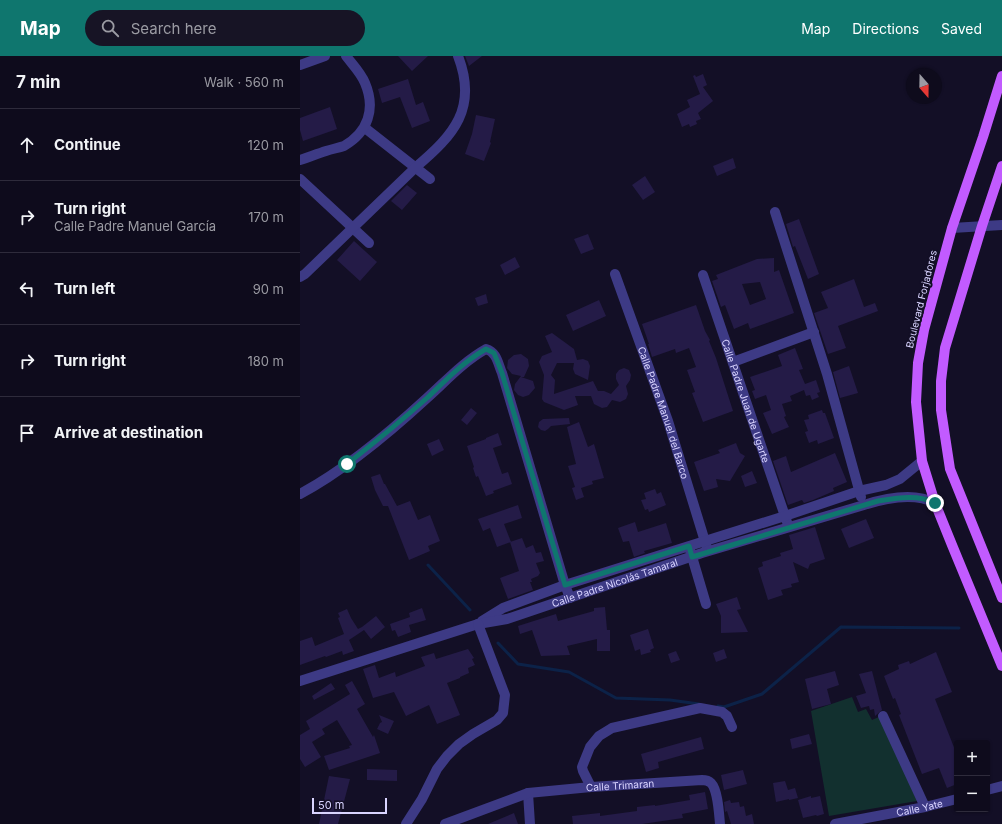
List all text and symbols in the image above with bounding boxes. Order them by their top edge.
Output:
search box [85,10,365,46]
text: Map [20,17,61,40]
icon: search [99,17,121,39]
text: Search here [131,19,216,38]
text: Map [801,20,830,37]
text: Directions [852,20,919,37]
text: Saved [941,20,982,37]
north arrow [906,68,942,104]
text: 7 min [16,72,61,92]
text: Walk · 560 m [204,74,284,90]
icon: ahead [16,134,38,156]
text: Continue [54,135,121,154]
text: 120 m [248,137,284,153]
text: Turn right [54,199,126,218]
icon: right [16,206,38,228]
text: 170 m [248,209,284,225]
text: Calle Padre Manuel García [54,218,216,234]
street label: Boulevard Forjadores [903,249,939,349]
icon: left [16,278,38,300]
text: Turn left [54,279,115,298]
text: 90 m [253,281,284,297]
street label: Calle Padre Juan de Ugarte [719,338,772,464]
street label: Calle Padre Manuel del Barco [636,345,691,480]
icon: right [16,350,38,372]
text: Turn right [54,351,126,370]
text: 180 m [247,353,284,369]
icon: arrive [16,422,38,444]
text: Arrive at destination [54,423,203,442]
route start [338,455,356,473]
route end [926,494,944,512]
street label: Calle Padre Nicolás Tamaral [550,556,679,609]
map controls [954,740,990,812]
button: + [954,740,990,776]
button: − [954,776,990,812]
street label: Calle Trimaran [585,777,655,793]
scale bar [312,796,387,815]
street label: Calle Yate [895,797,944,818]
text: 50 m [318,798,344,812]

